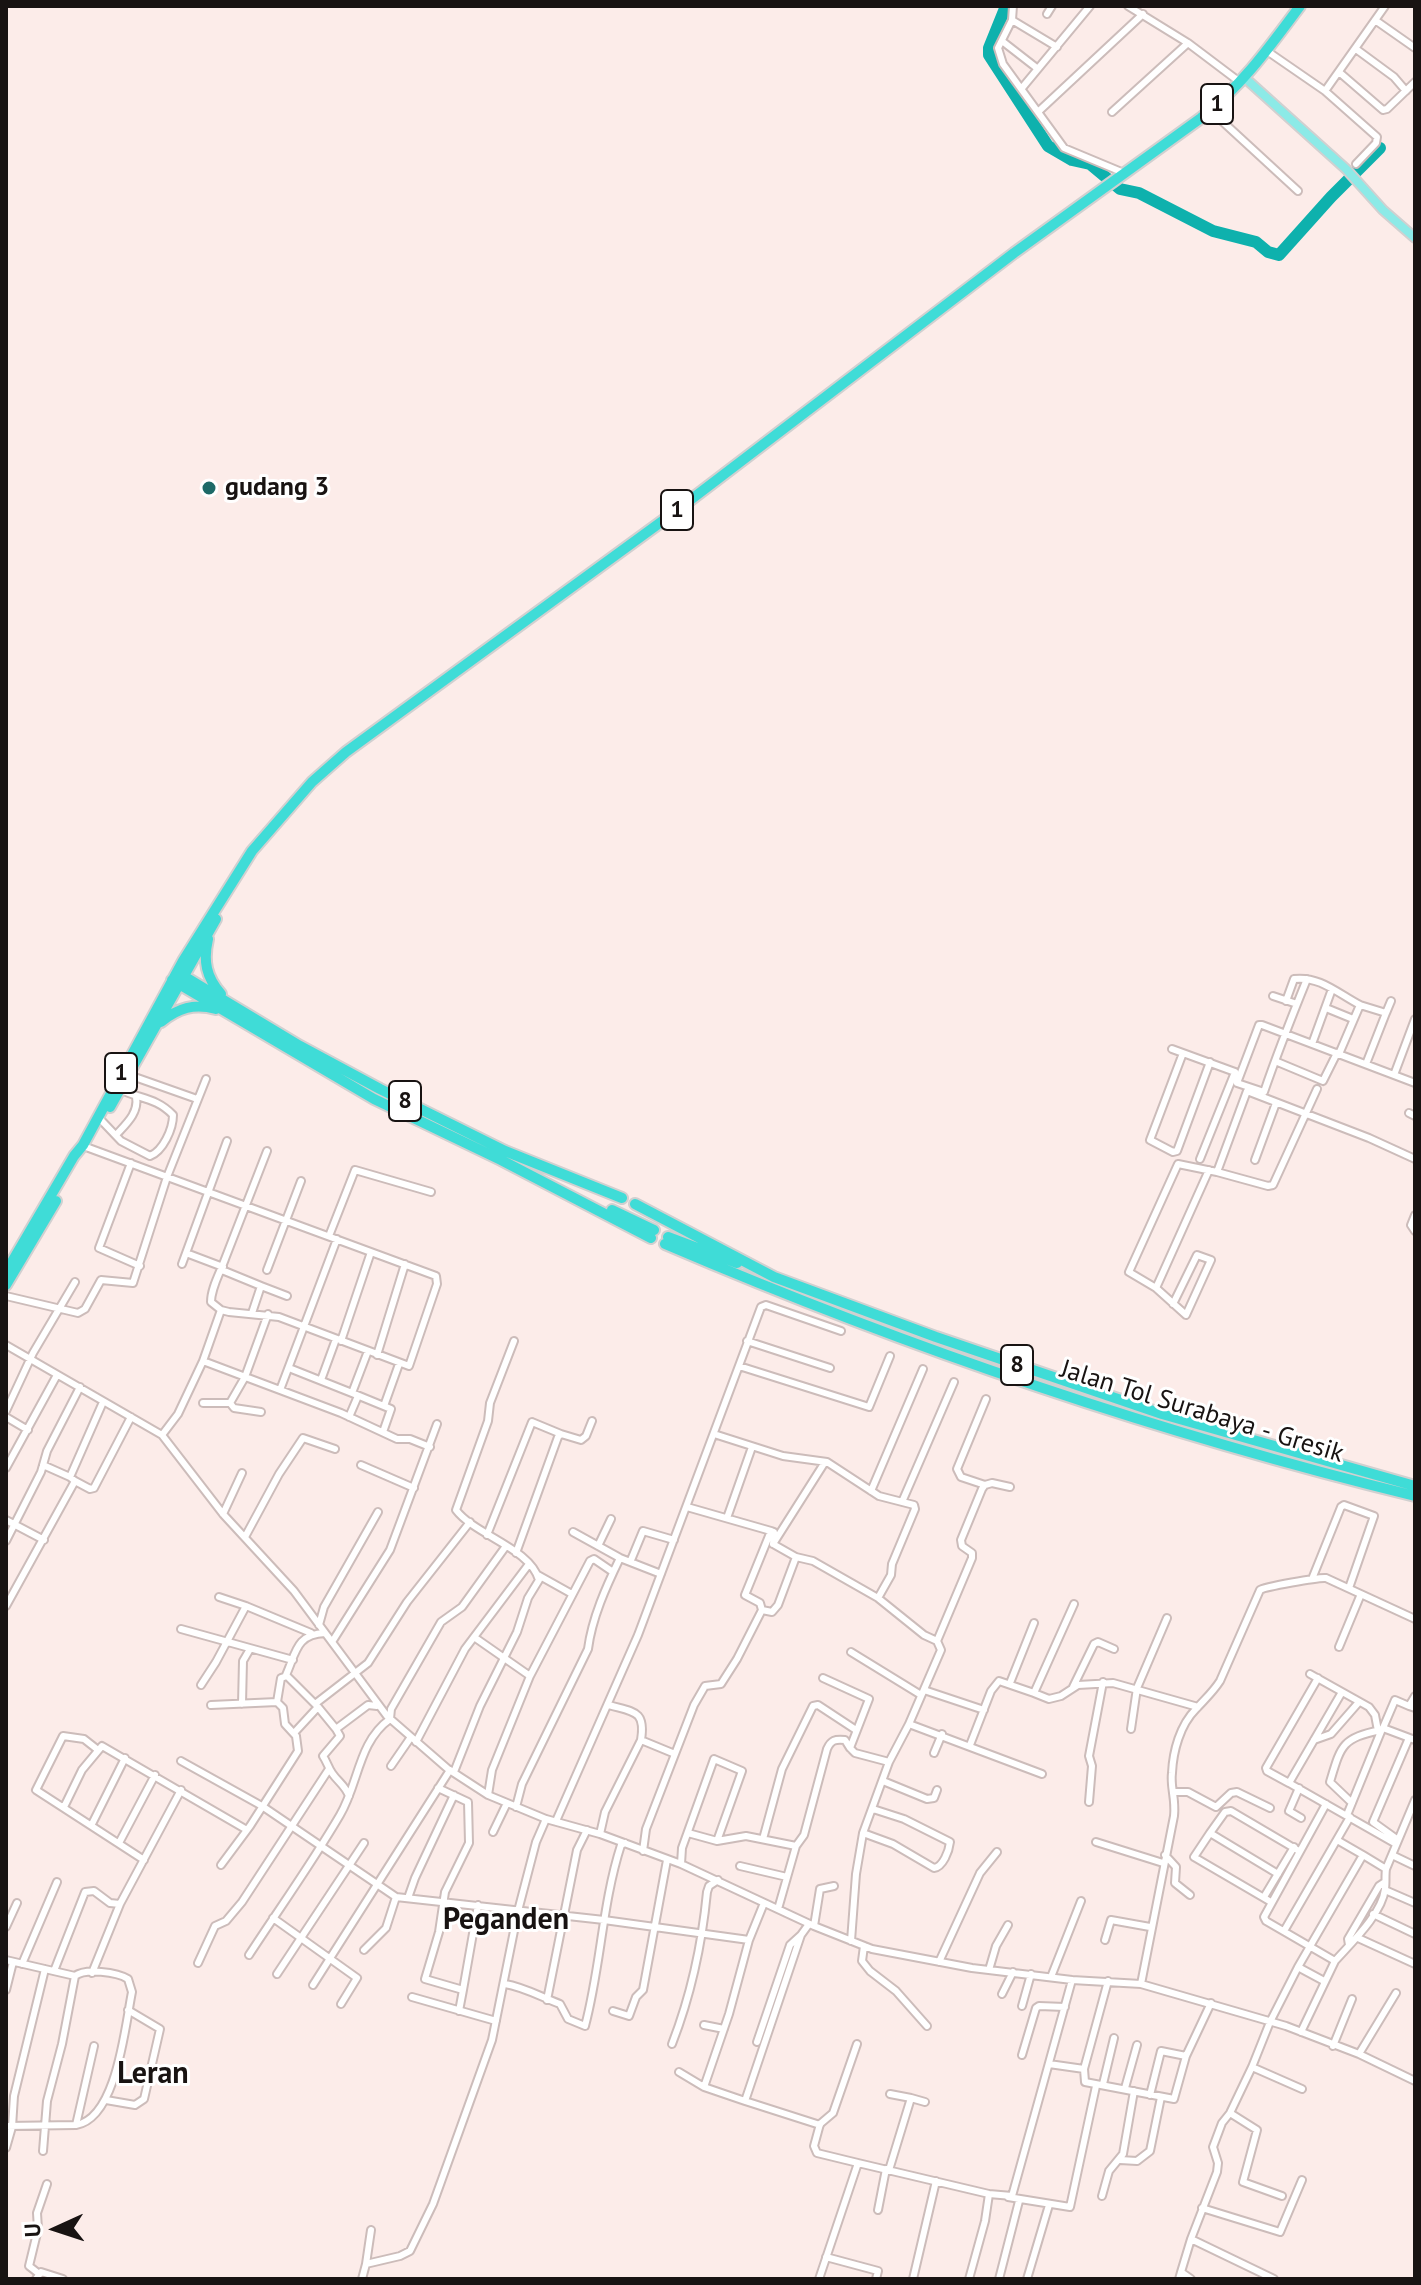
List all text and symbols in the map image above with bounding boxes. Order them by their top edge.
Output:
road number: 1 [1201,84,1233,124]
place label: gudang 3 [225,472,329,504]
marker: gudang 3 [200,479,218,497]
road number: 1 [661,490,693,530]
road number: 1 [105,1053,137,1093]
road number: 8 [389,1081,421,1121]
road number: 8 [1001,1345,1033,1385]
street label: Jalan Tol Surabaya - Gresik [1056,1354,1348,1470]
district label: Peganden [443,1902,569,1938]
district label: Leran [117,2056,189,2092]
north arrow [16,2189,96,2269]
text: U [18,2223,46,2238]

